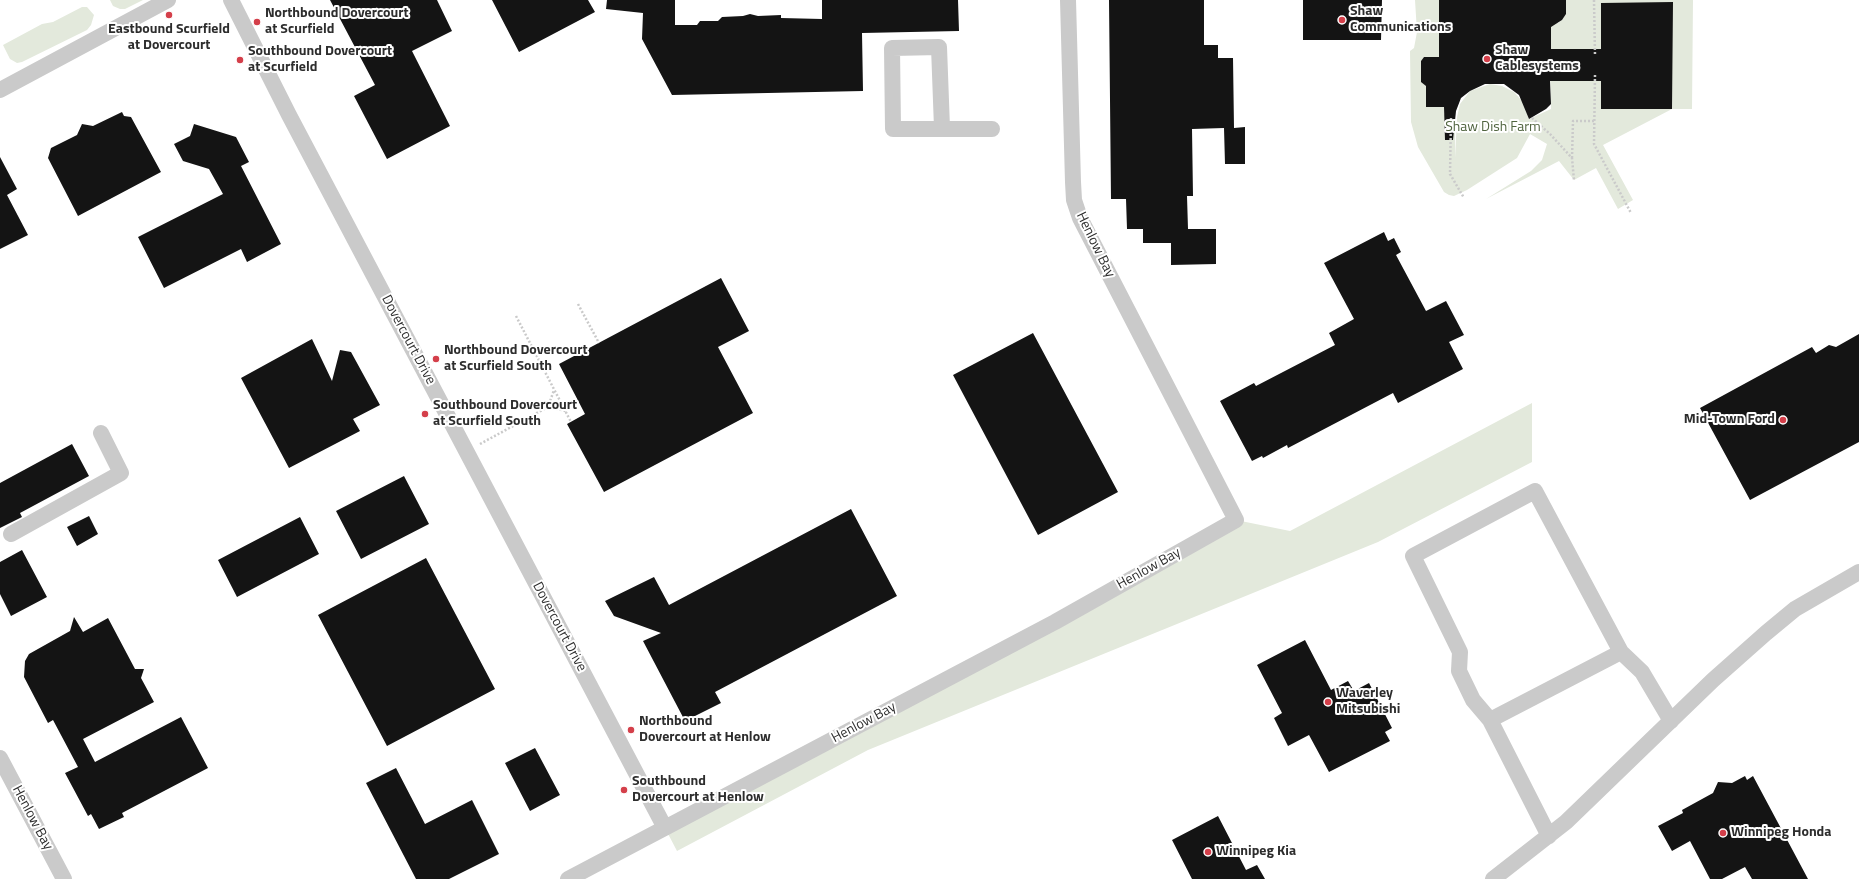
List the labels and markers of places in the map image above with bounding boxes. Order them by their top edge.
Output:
place label: Shaw Communications [1350,4,1451,36]
place label: Northbound Dovercourt at Scurfield [265,6,409,38]
marker: Eastbound Scurfield at Dovercourt [164,10,174,20]
marker: Shaw Communications [1337,15,1347,25]
marker: Northbound Dovercourt at Scurfield [252,17,262,27]
place label: Eastbound Scurfield at Dovercourt [108,22,230,54]
place label: Shaw Cablesystems [1495,43,1579,76]
place label: Southbound Dovercourt at Scurfield [248,44,392,76]
marker: Shaw Cablesystems [1482,54,1492,64]
marker: Southbound Dovercourt at Scurfield [235,55,245,65]
place label: Northbound Dovercourt at Scurfield South [444,343,588,376]
marker: Northbound Dovercourt at Scurfield South [431,354,441,364]
place label: Southbound Dovercourt at Scurfield South [433,398,577,430]
marker: Southbound Dovercourt at Scurfield South [420,409,430,419]
place label: Mid-Town Ford [1684,412,1775,428]
marker: Mid-Town Ford [1778,415,1788,425]
place label: Waverley Mitsubishi [1336,686,1400,718]
marker: Waverley Mitsubishi [1323,697,1333,707]
place label: Northbound Dovercourt at Henlow [639,714,771,746]
marker: Northbound Dovercourt at Henlow [626,725,636,735]
place label: Southbound Dovercourt at Henlow [632,774,764,806]
marker: Southbound Dovercourt at Henlow [619,785,629,795]
place label: Winnipeg Honda [1731,825,1831,841]
marker: Winnipeg Honda [1718,828,1728,838]
place label: Winnipeg Kia [1216,844,1296,860]
marker: Winnipeg Kia [1203,847,1213,857]

